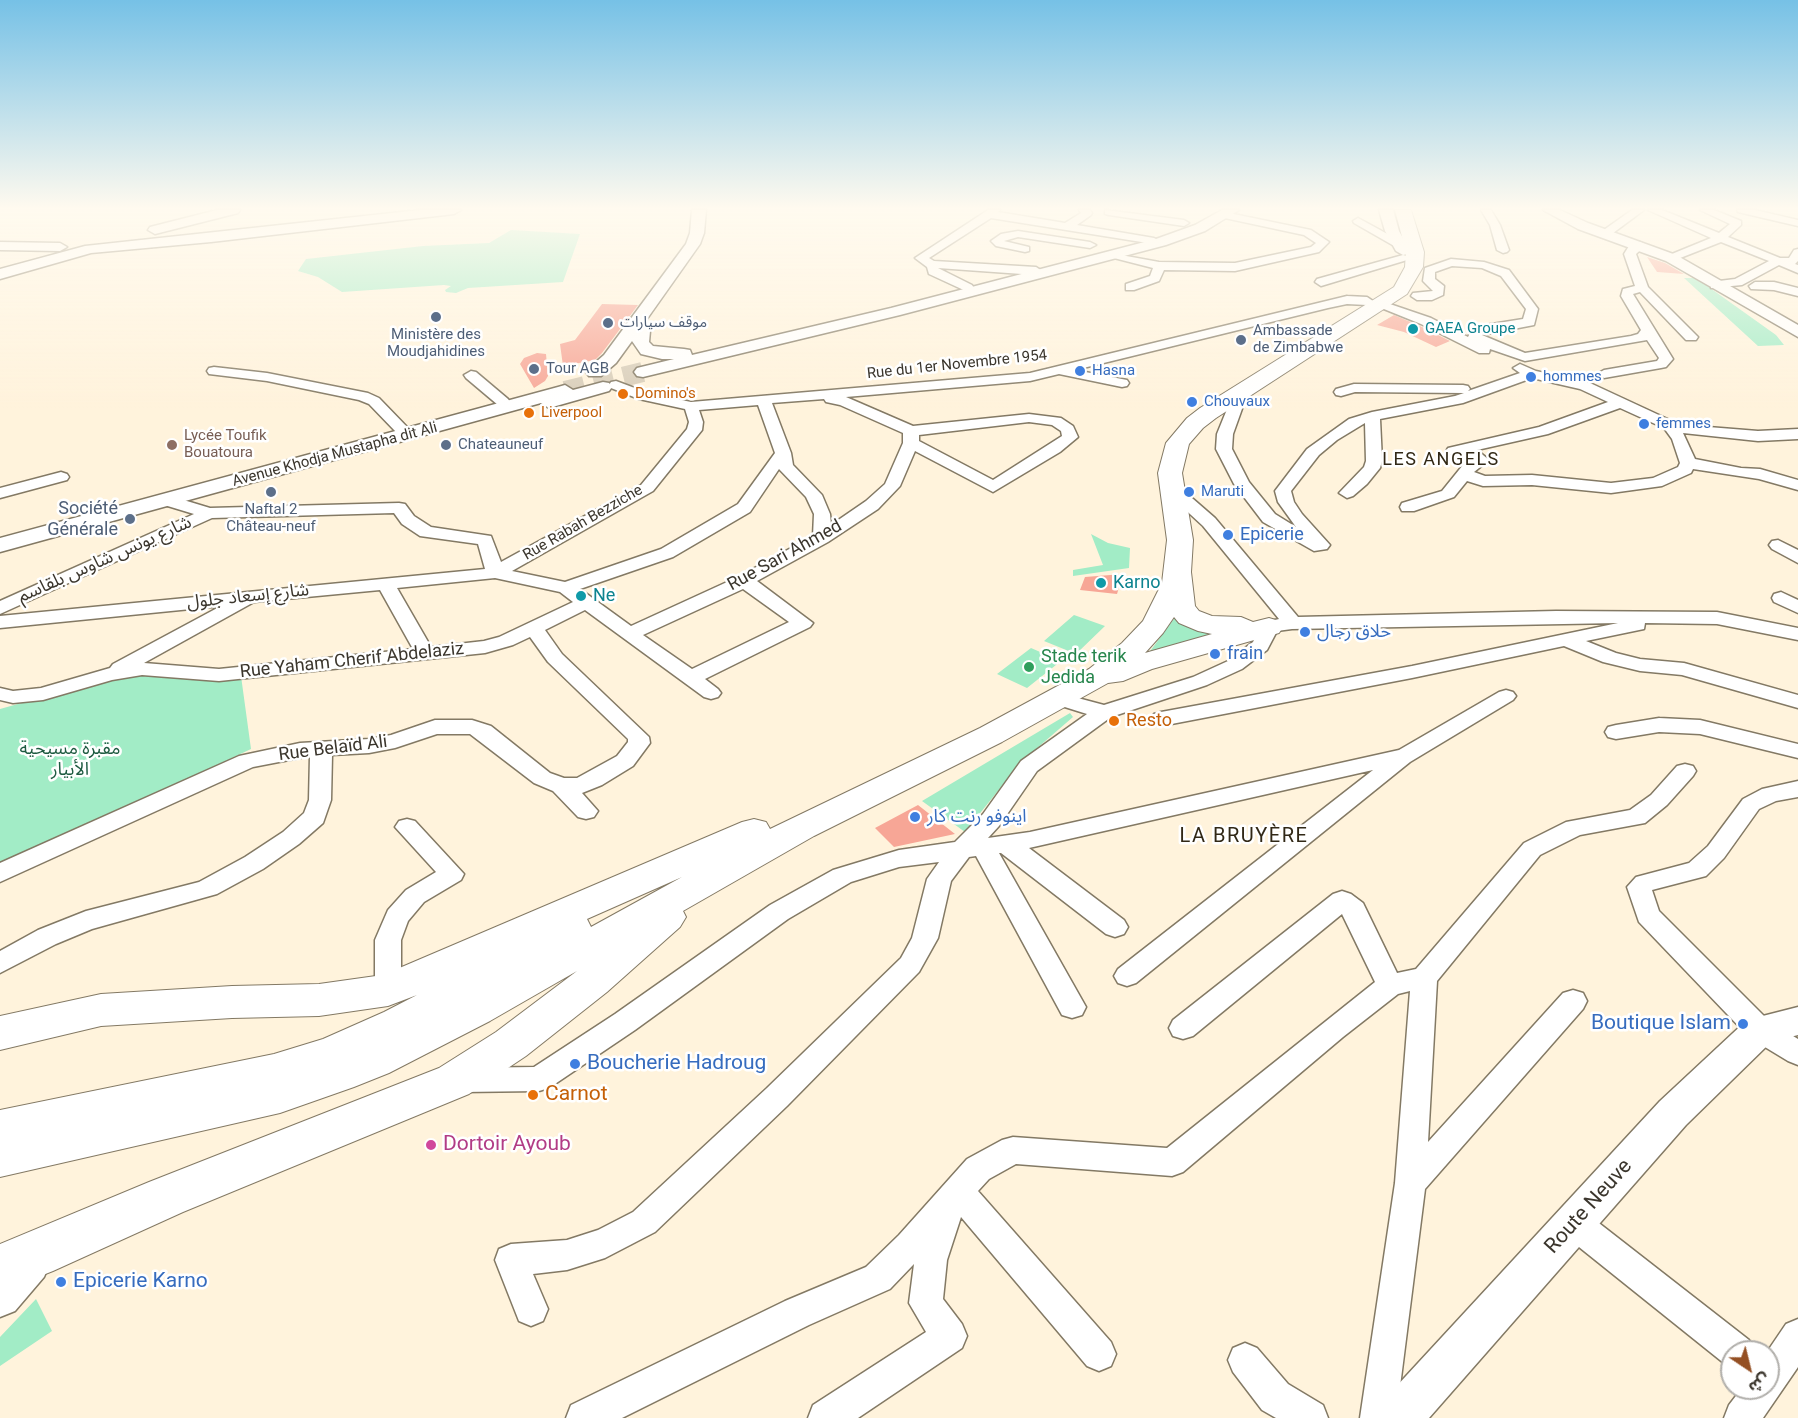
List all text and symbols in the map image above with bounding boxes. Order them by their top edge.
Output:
marker: Ministère des Moudjahidines [429,310,443,324]
place label: موقف سيارات [620,314,707,332]
marker: موقف سيارات [601,316,615,330]
place label: GAEA Groupe [1425,320,1515,338]
place label: Ambassade de Zimbabwe [1253,322,1343,357]
marker: GAEA Groupe [1406,322,1420,336]
place label: Ministère des Moudjahidines [387,326,485,361]
marker: Ambassade de Zimbabwe [1234,333,1248,347]
street label: Rue du 1er Novembre 1954 [866,347,1048,383]
place label: Tour AGB [546,360,609,378]
marker: Tour AGB [527,362,541,376]
place label: Hasna [1092,362,1135,380]
marker: Hasna [1073,364,1087,378]
place label: hommes [1543,368,1602,386]
marker: hommes [1524,370,1538,384]
place label: Domino's [635,385,696,403]
marker: Domino's [616,387,630,401]
place label: Chouvaux [1204,393,1270,411]
marker: Chouvaux [1185,395,1199,409]
place label: Liverpool [541,404,602,422]
marker: Liverpool [522,406,536,420]
place label: femmes [1656,415,1711,433]
marker: femmes [1637,417,1651,431]
street label: Avenue Khodja Mustapha dit Ali [231,419,439,491]
place label: Lycée Toufik Bouatoura [184,427,267,462]
place label: Chateauneuf [458,436,543,454]
marker: Lycée Toufik Bouatoura [165,438,179,452]
marker: Chateauneuf [439,438,453,452]
district label: LES ANGELS [1382,449,1500,471]
street label: Rue Rabah Bezziche [520,481,646,565]
place label: Maruti [1201,483,1244,501]
marker: Naftal 2 Château-neuf [264,485,278,499]
marker: Maruti [1182,485,1196,499]
place label: Société Générale [47,498,118,540]
place label: Naftal 2 Château-neuf [226,501,316,536]
street label: شارع يونس شاوس بلقاسم [15,512,195,608]
marker: Société Générale [123,512,137,526]
street label: Rue Sari Ahmed [724,516,846,596]
place label: Epicerie [1240,524,1304,546]
marker: Epicerie [1221,528,1235,542]
place label: Karno [1113,572,1160,594]
marker: Karno [1094,576,1108,590]
street label: شارع إسعاد جلول [186,580,310,614]
place label: Ne [593,585,615,607]
marker: Ne [574,589,588,603]
place label: حلاق رجال [1317,621,1391,643]
marker: حلاق رجال [1298,625,1312,639]
street label: Rue Yaham Cherif Abdelaziz [239,638,465,684]
place label: frain [1227,643,1263,665]
place label: Stade terik Jedida [1041,646,1127,688]
marker: frain [1208,647,1222,661]
marker: Stade terik Jedida [1022,660,1036,674]
place label: Resto [1126,710,1172,732]
marker: Resto [1107,714,1121,728]
street label: Rue Belaïd Ali [277,732,389,766]
park label: مقبرة مسيحية الأبيار [19,738,121,780]
place label: اينوفو رنت كار [927,806,1027,828]
marker: اينوفو رنت كار [908,810,922,824]
district label: LA BRUYÈRE [1180,825,1308,849]
place label: Boutique Islam [1591,1011,1731,1037]
marker: Boutique Islam [1736,1017,1750,1031]
place label: Boucherie Hadroug [587,1051,766,1077]
marker: Boucherie Hadroug [568,1057,582,1071]
place label: Carnot [545,1082,608,1108]
marker: Carnot [526,1088,540,1102]
place label: Dortoir Ayoub [443,1132,571,1158]
marker: Dortoir Ayoub [424,1138,438,1152]
street label: Route Neuve [1540,1155,1638,1259]
place label: Epicerie Karno [73,1269,208,1295]
marker: Epicerie Karno [54,1275,68,1289]
north arrow [1720,1340,1780,1400]
text: ش [1745,1369,1774,1398]

